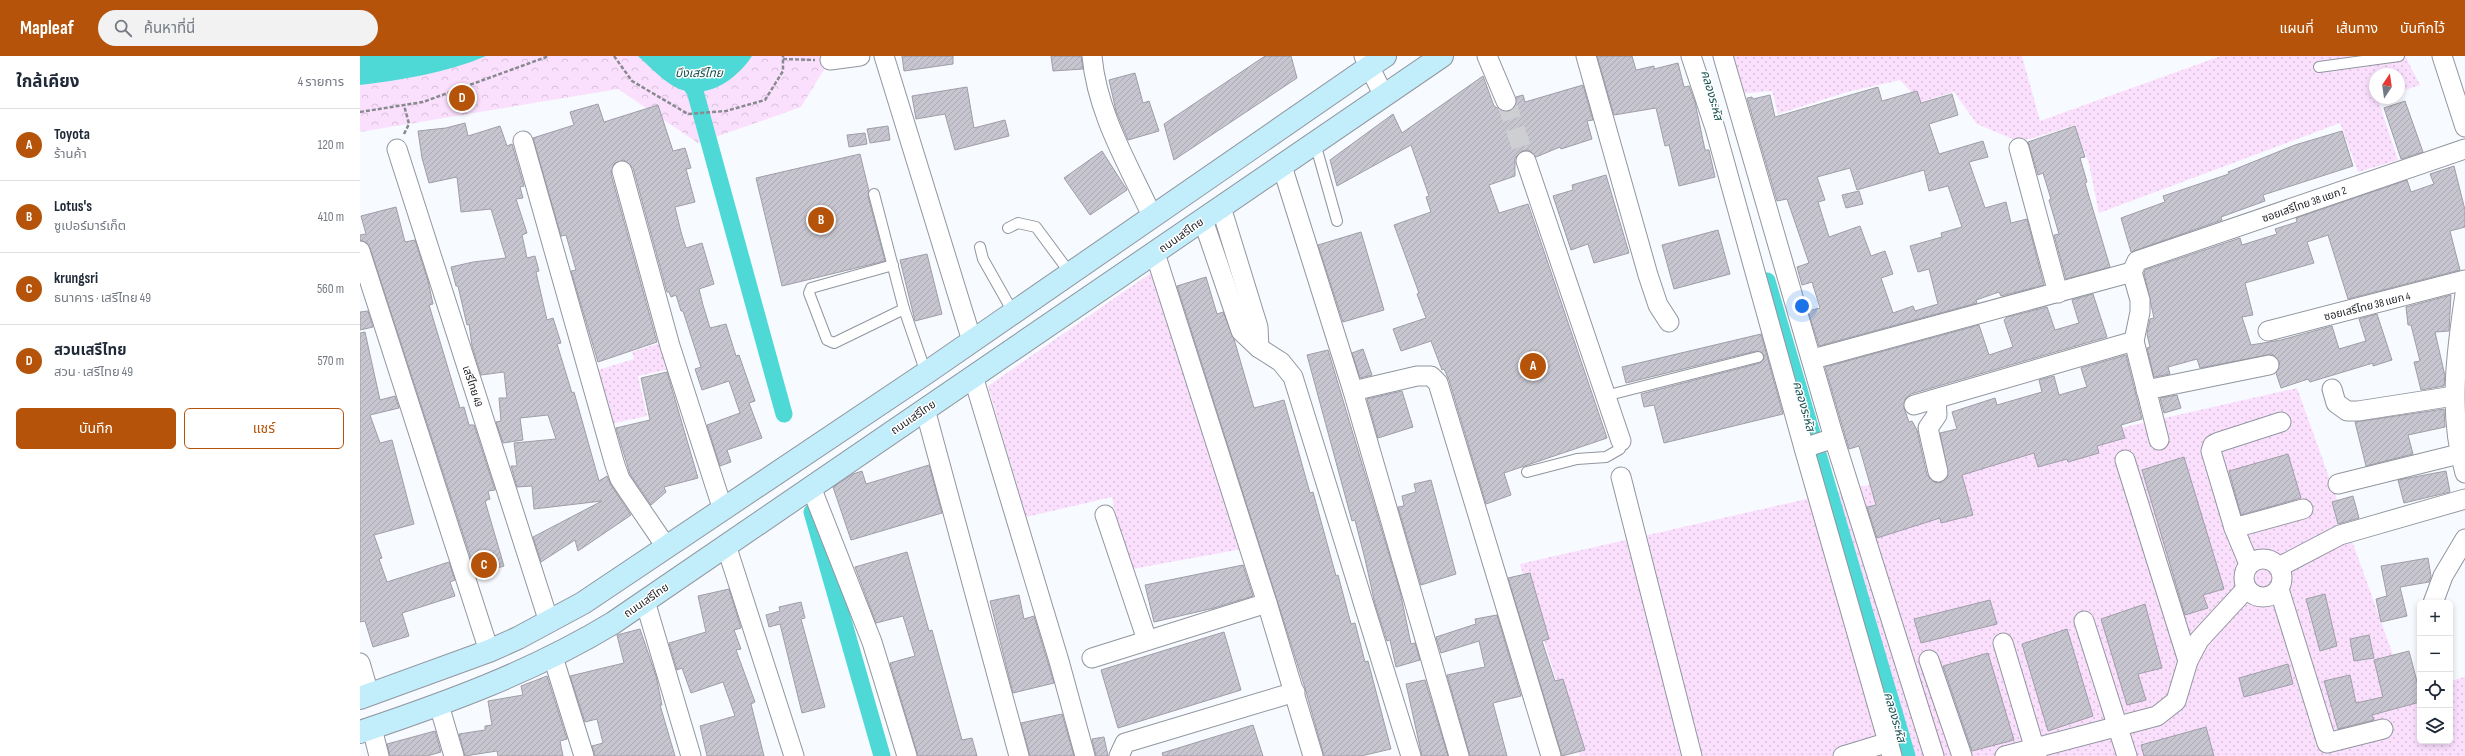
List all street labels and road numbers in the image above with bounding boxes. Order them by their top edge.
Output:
street label: ซอยเสรีไทย 38 แยก 2 [2260,184,2349,225]
street label: ถนนเสรีไทย [1156,215,1206,255]
street label: ซอยเสรีไทย 38 แยก 4 [2323,289,2412,324]
street label: เสรีไทย 49 [460,364,485,409]
street label: ถนนเสรีไทย [888,398,938,437]
street label: ถนนเสรีไทย [621,581,671,620]

